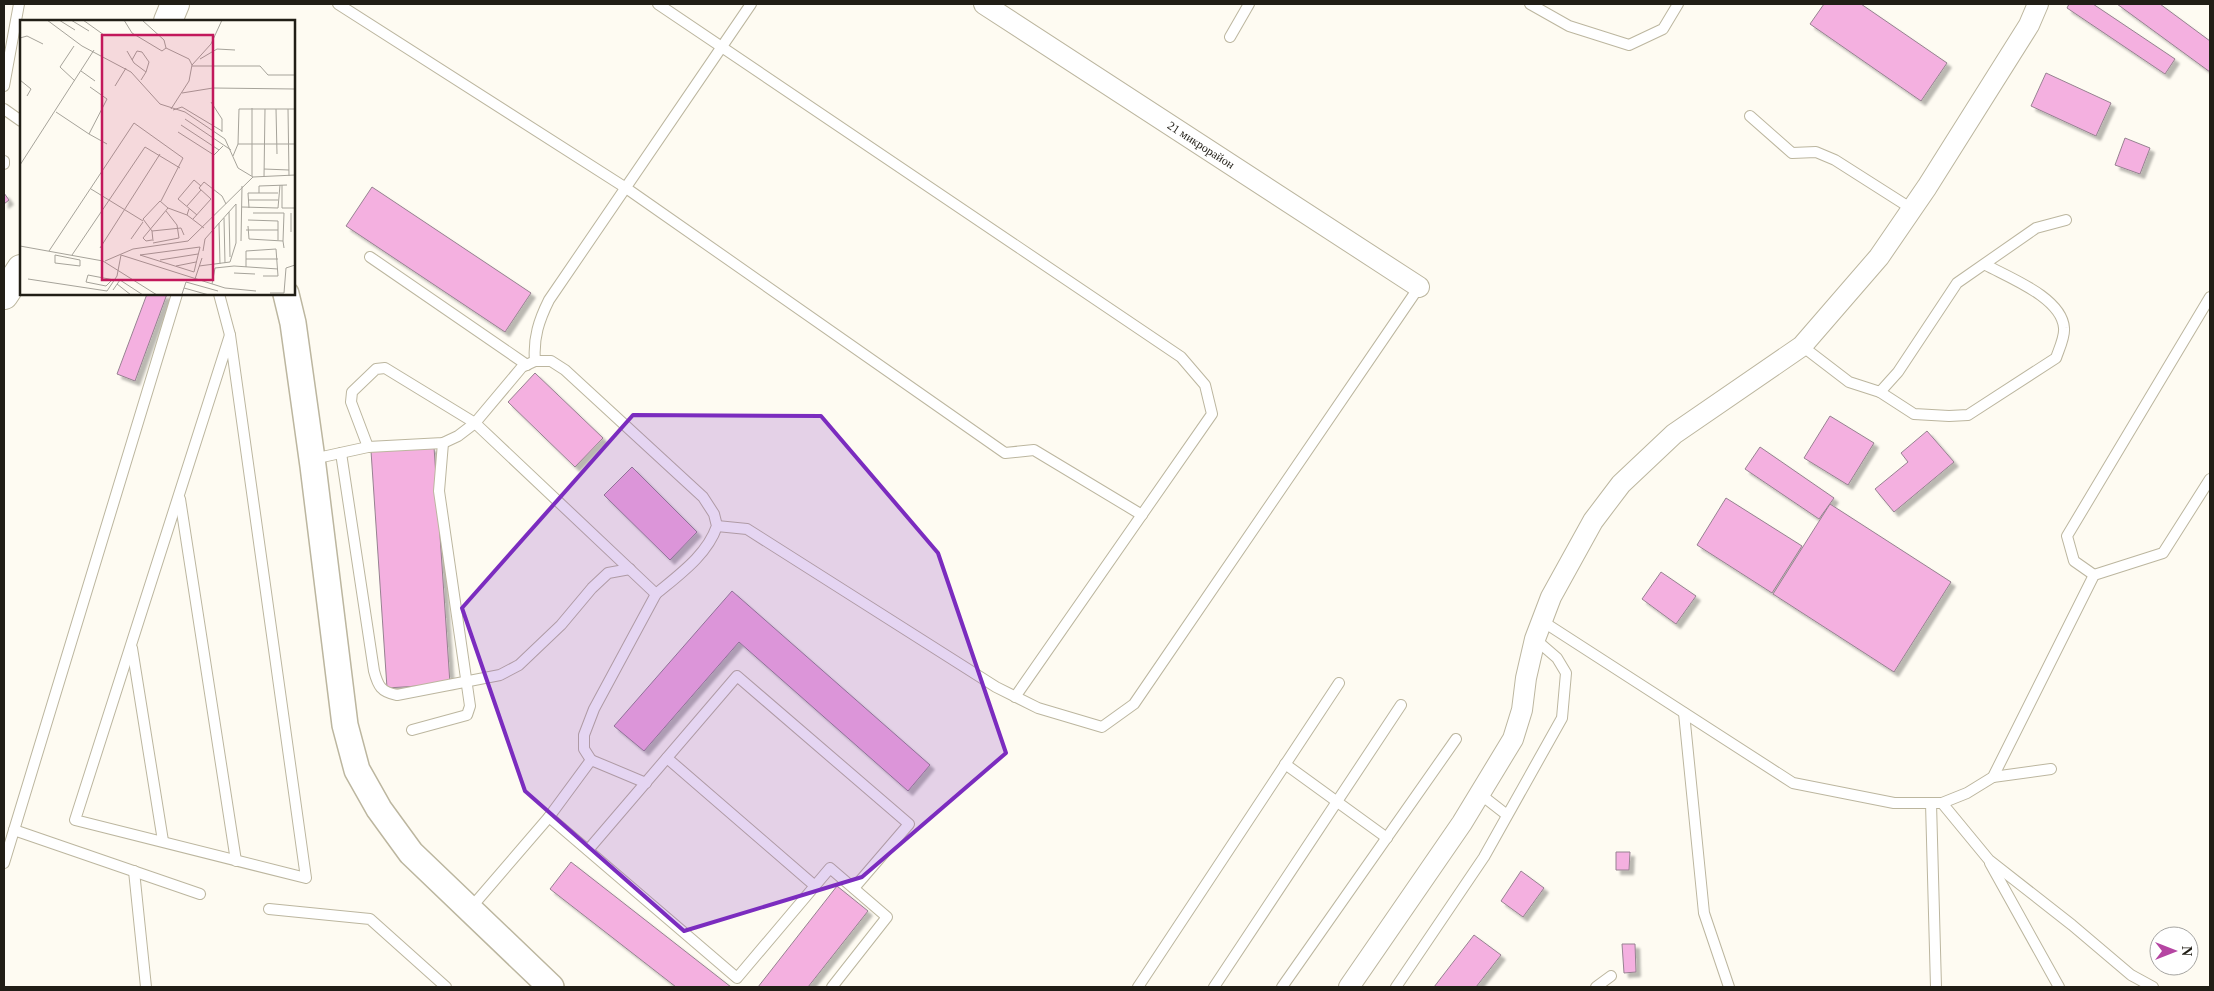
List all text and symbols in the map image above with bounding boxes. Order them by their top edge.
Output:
inset map [20,20,295,295]
street label: 21 микрорайон [1165,118,1238,172]
north arrow [2149,926,2199,976]
text: N [2179,946,2194,956]

